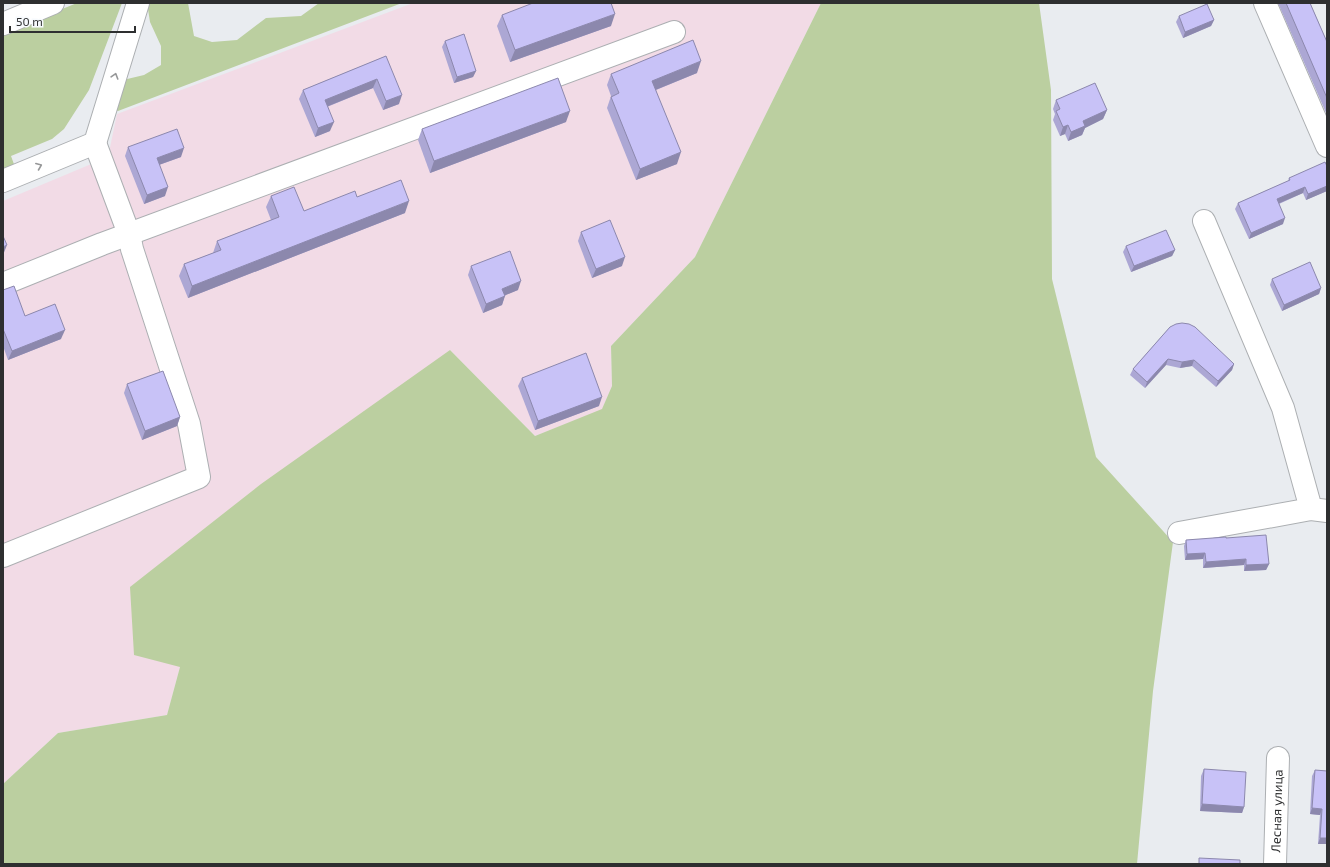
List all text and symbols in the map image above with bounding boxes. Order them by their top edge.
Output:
scale bar [10,8,135,34]
text: 50 m [16,14,43,28]
one-way arrow [110,73,119,80]
one-way arrow [35,163,43,171]
street label: Лесная улица [1267,769,1286,853]

